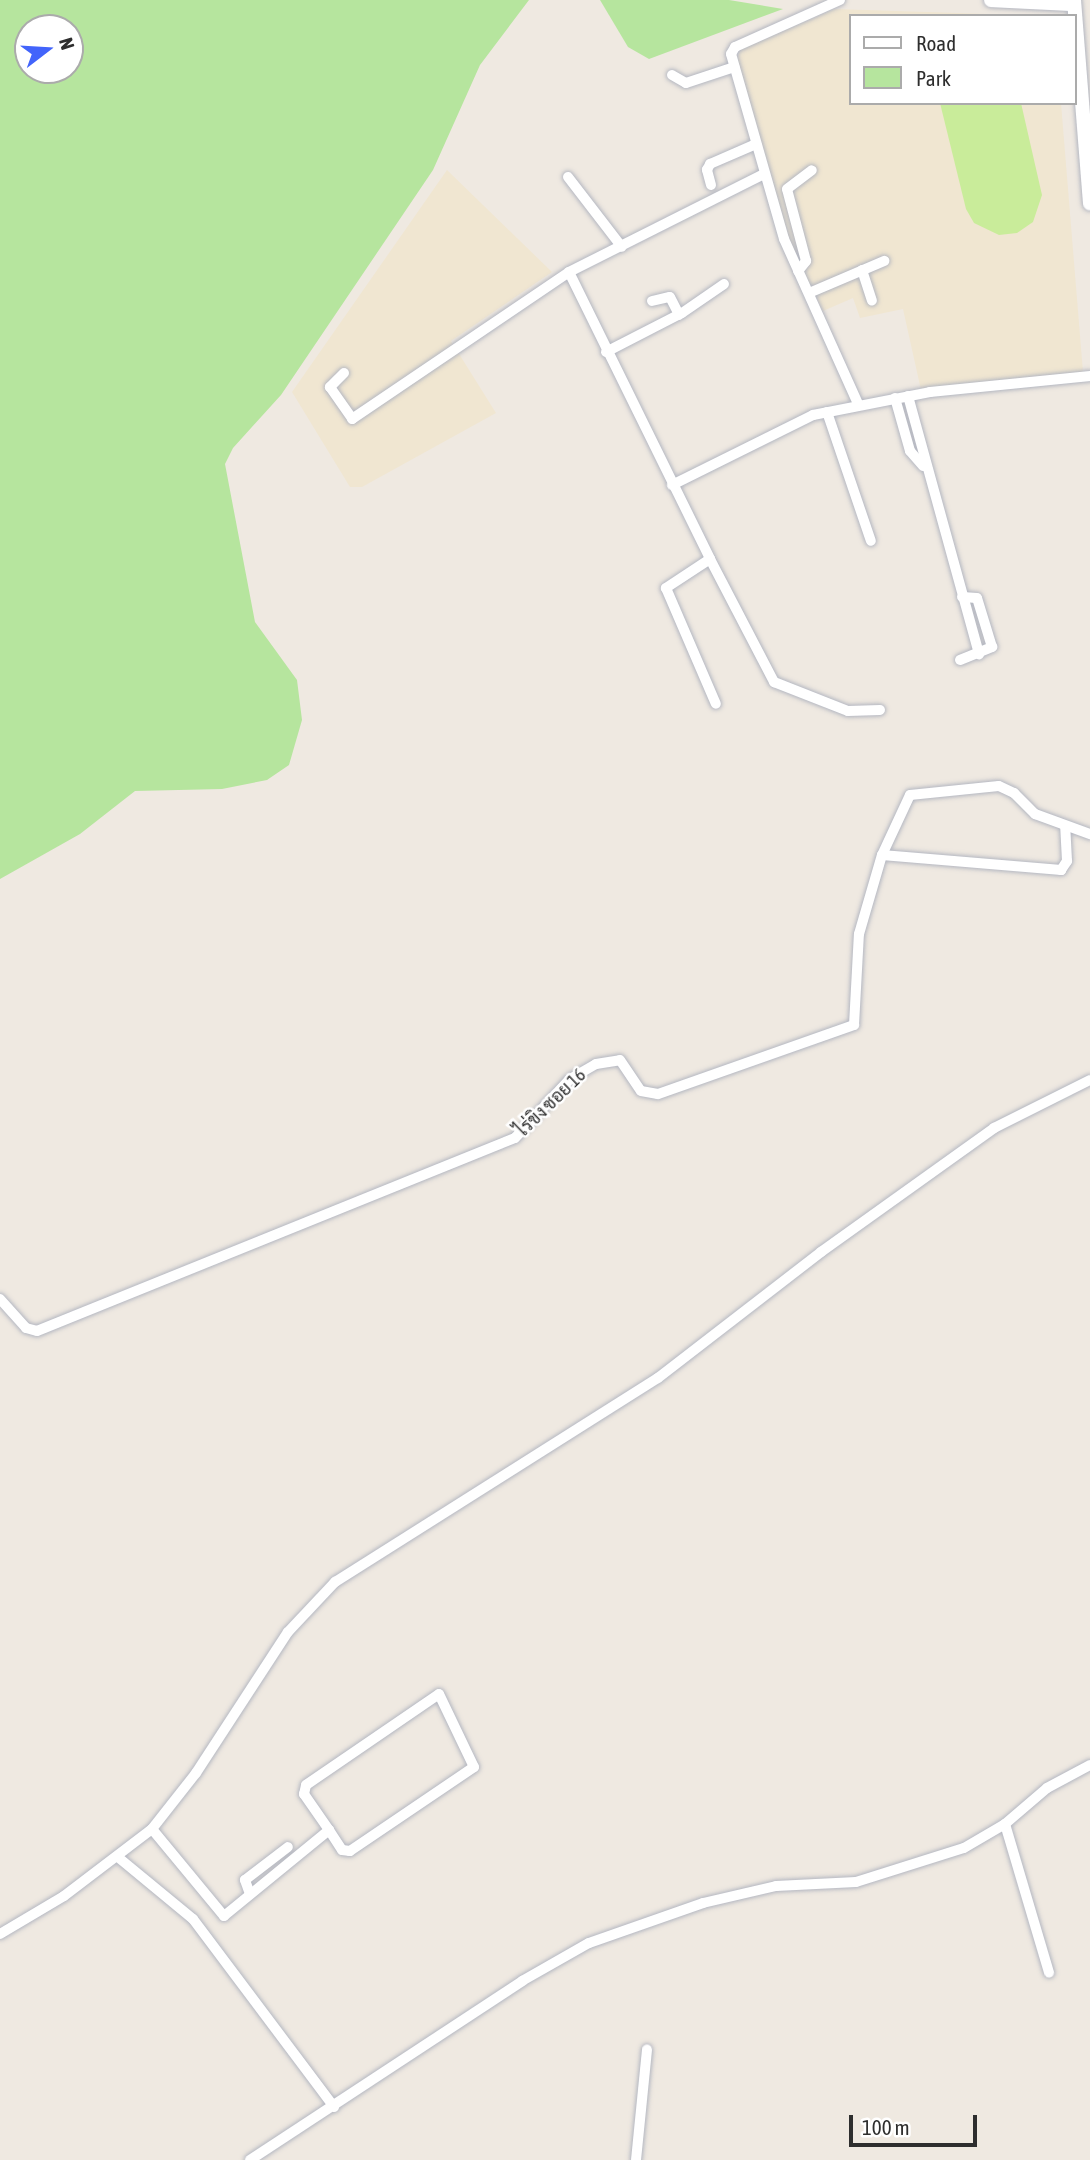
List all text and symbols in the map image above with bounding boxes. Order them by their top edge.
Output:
north arrow [14,14,84,84]
legend [848,14,1076,105]
text: Road [916,31,956,55]
text: N [55,35,79,52]
text: Park [916,66,951,90]
street label: ไร่ขิง ซอย 16 [512,1065,590,1141]
scale bar [852,2100,980,2144]
text: 100 m [862,2115,910,2139]

